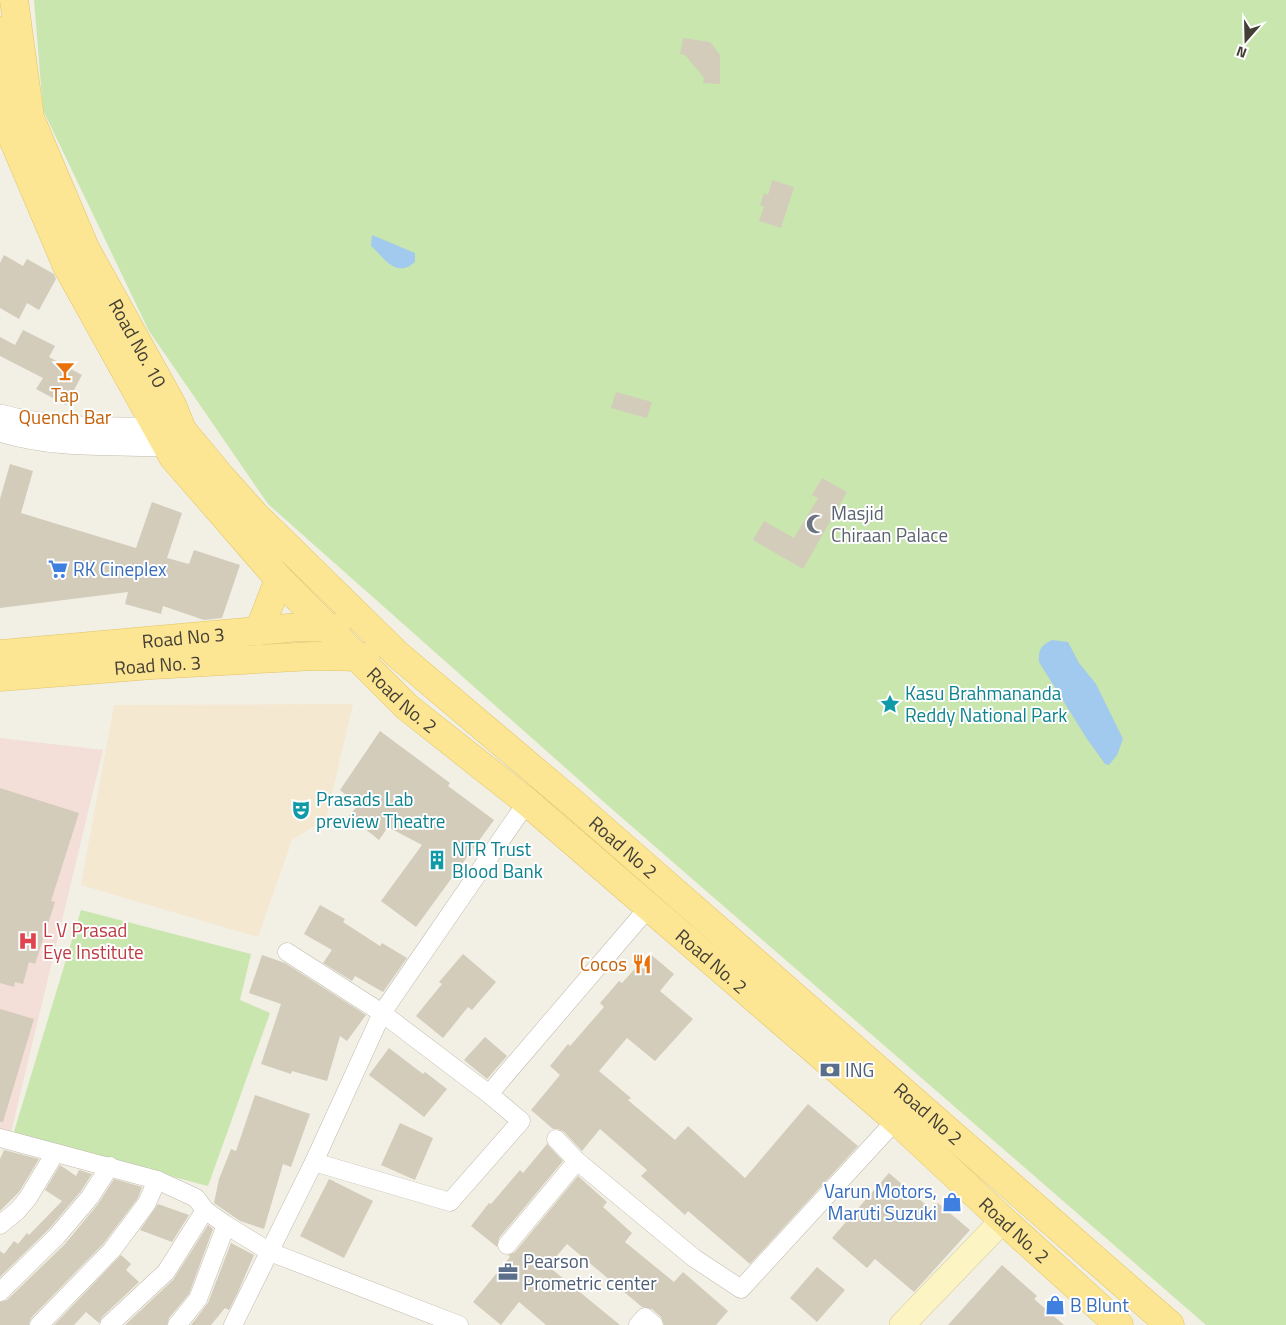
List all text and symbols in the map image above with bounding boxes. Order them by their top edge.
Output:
north arrow [1221,15,1271,65]
text: N [1233,41,1250,64]
street label: Road No. 10 [102,293,175,393]
bar icon: Tap Quench Bar [54,360,76,382]
place label: Tap Quench Bar [19,380,112,431]
place label: Masjid Chiraan Palace [831,498,948,549]
mosque icon: Masjid Chiraan Palace [805,513,827,535]
place label: RK Cineplex [73,554,167,583]
supermarket icon: RK Cineplex [47,558,69,580]
street label: Road No 3 [141,619,226,655]
street label: Road No. 3 [113,647,202,682]
street label: Road No. 2 [361,660,444,740]
place label: Kasu Brahmananda Reddy National Park [905,678,1067,729]
place icon: Kasu Brahmananda Reddy National Park [879,693,901,715]
place label: Prasads Lab preview Theatre [316,784,445,835]
theatre icon: Prasads Lab preview Theatre [290,799,312,821]
street label: Road No 2 [583,808,665,885]
place label: NTR Trust Blood Bank [452,834,543,885]
building icon: NTR Trust Blood Bank [426,849,448,871]
place label: L V Prasad Eye Institute [43,915,144,966]
street label: Road No. 2 [670,921,754,1000]
hospital icon: L V Prasad Eye Institute [17,930,39,952]
place label: Cocos [580,949,627,978]
restaurant icon: Cocos [631,953,653,975]
place label: ING [845,1055,874,1084]
bank icon: ING [819,1059,841,1081]
street label: Road No 2 [888,1075,969,1152]
place label: Varun Motors, Maruti Suzuki [824,1176,937,1227]
street label: Road No. 2 [973,1190,1057,1270]
shop icon: Varun Motors, Maruti Suzuki [941,1191,963,1213]
place label: Pearson Prometric center [523,1246,657,1297]
office icon: Pearson Prometric center [497,1261,519,1283]
place label: B Blunt [1070,1290,1129,1319]
shop icon: B Blunt [1044,1294,1066,1316]

